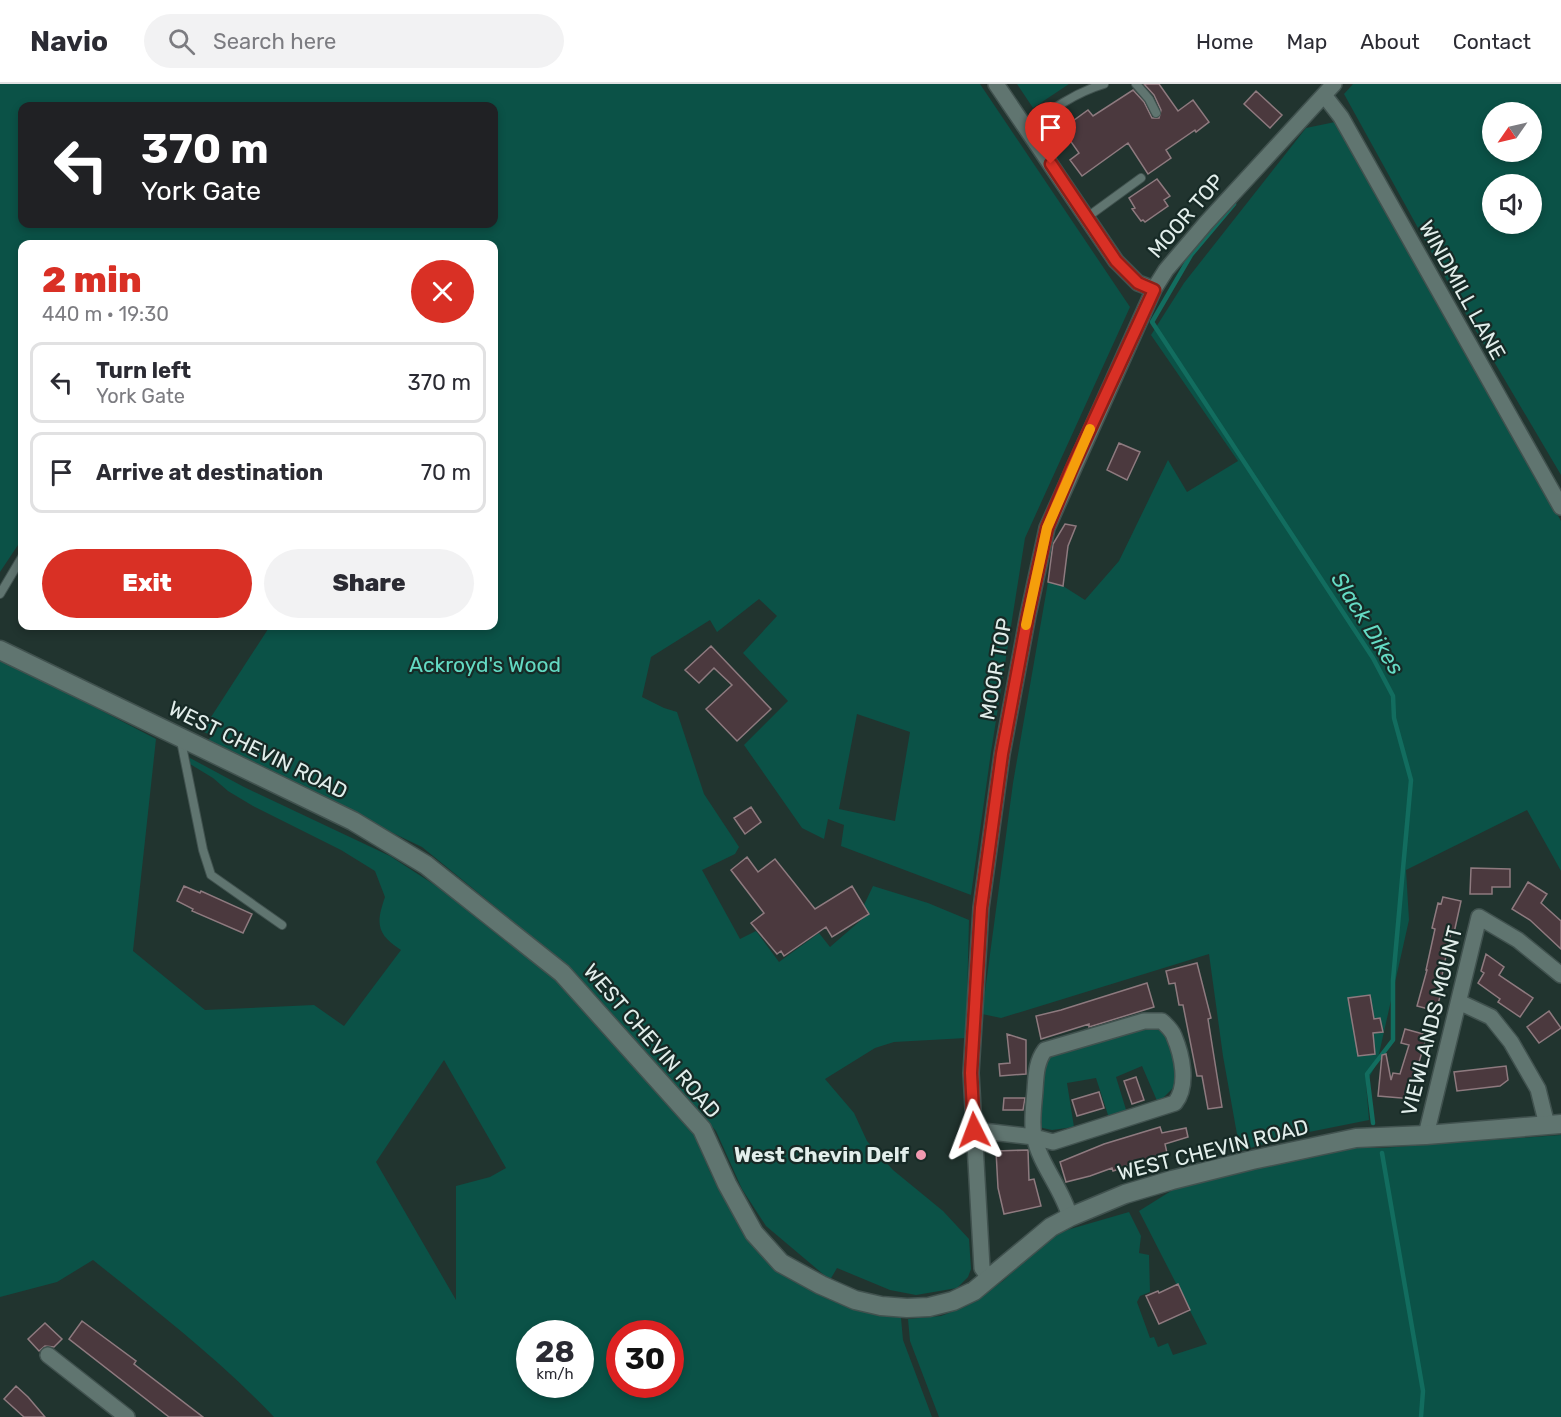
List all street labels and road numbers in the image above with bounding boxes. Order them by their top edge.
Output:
street label: MOOR TOP [1142,169,1229,263]
street label: WINDMILL LANE [1414,216,1511,364]
street label: MOOR TOP [974,616,1017,722]
street label: WEST CHEVIN ROAD [165,695,352,804]
street label: VIEWLANDS MOUNT [1396,923,1467,1118]
street label: WEST CHEVIN ROAD [579,958,726,1123]
street label: WEST CHEVIN ROAD [1115,1114,1311,1185]

